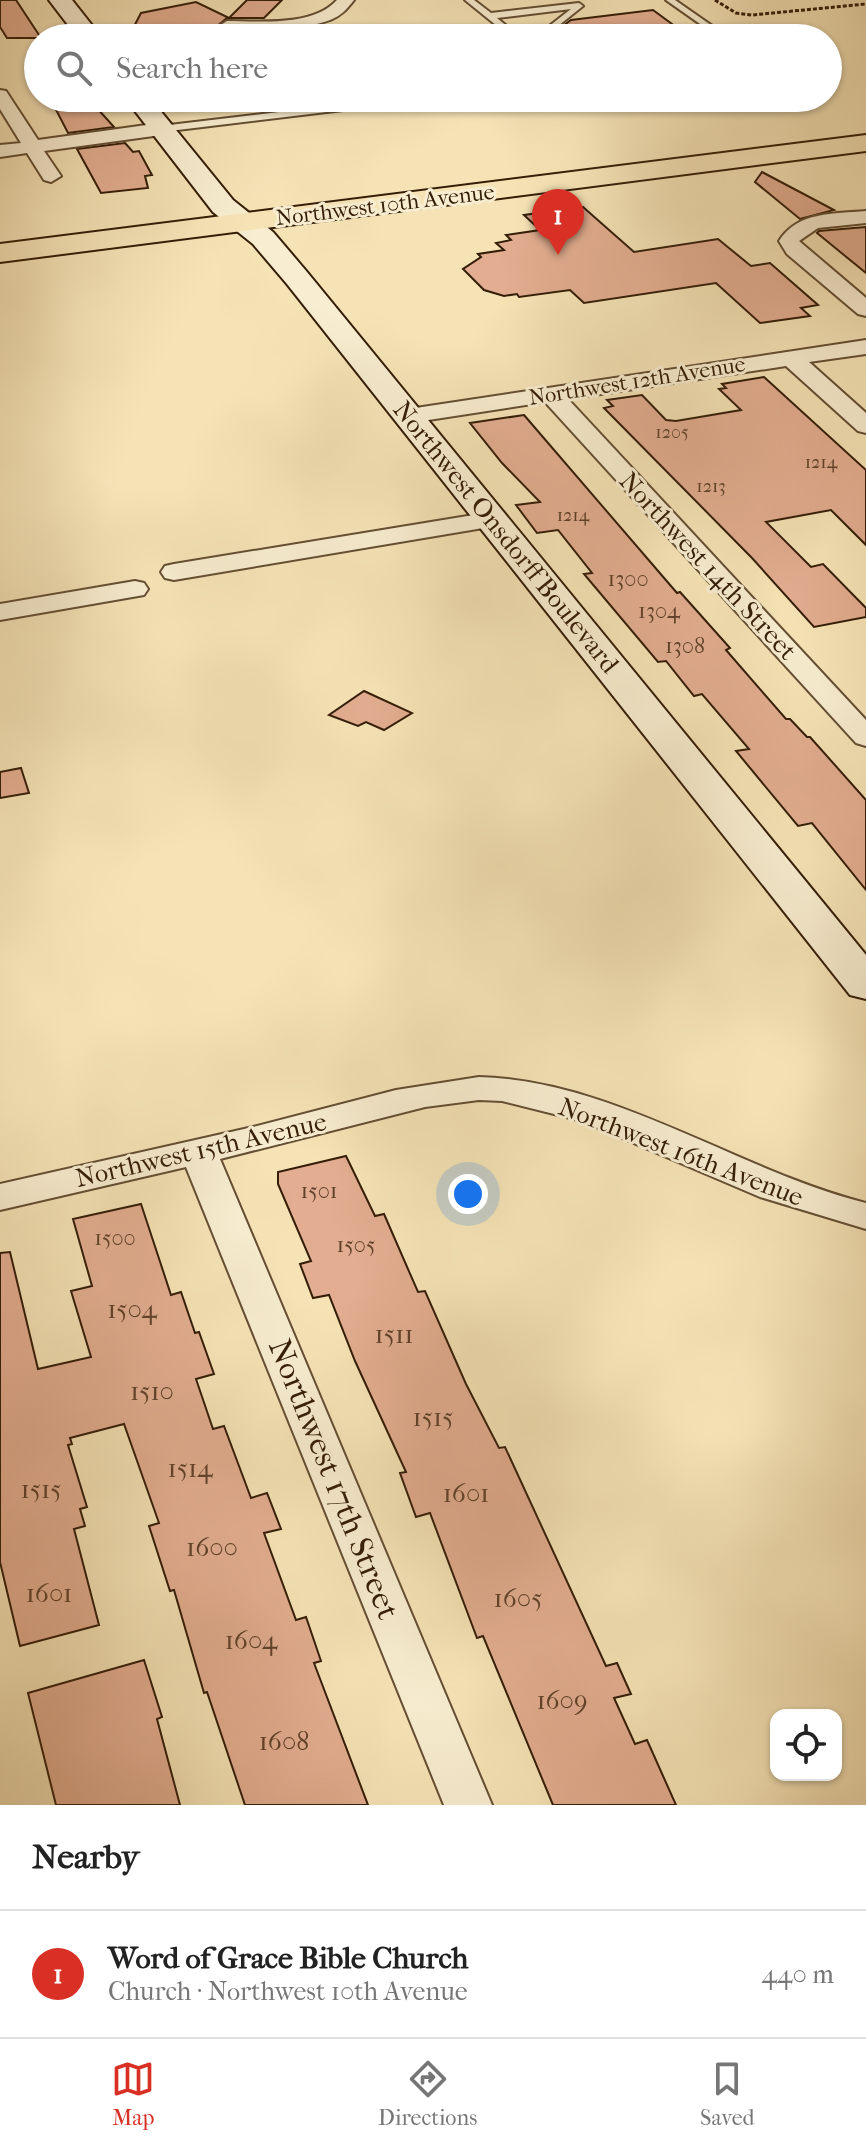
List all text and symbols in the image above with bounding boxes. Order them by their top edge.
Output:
search box [24,24,842,112]
icon: search [52,46,96,90]
text: Search here [116,51,268,86]
street label: Northwest 10th Avenue [274,179,496,231]
pin: 1 [532,189,584,255]
street label: Northwest 12th Avenue [527,351,747,411]
street label: Northwest Onsdorff Boulevard [387,395,626,680]
house number: 1205 [655,422,689,443]
house number: 1214 [805,452,838,473]
street label: Northwest 14th Street [613,466,804,667]
house number: 1213 [696,476,726,497]
house number: 1214 [557,505,590,526]
house number: 1300 [607,566,649,592]
house number: 1304 [638,598,681,624]
house number: 1308 [665,633,705,659]
street label: Northwest 16th Avenue [554,1091,808,1213]
street label: Northwest 15th Avenue [72,1106,330,1194]
your location [448,1174,488,1214]
house number: 1501 [300,1178,338,1204]
house number: 1500 [94,1225,136,1251]
house number: 1505 [337,1232,375,1258]
house number: 1504 [107,1294,158,1325]
house number: 1511 [375,1319,413,1350]
street label: Northwest 17th Street [261,1334,407,1625]
house number: 1510 [130,1376,174,1407]
house number: 1515 [413,1402,453,1433]
house number: 1514 [167,1453,213,1484]
house number: 1515 [21,1474,61,1505]
house number: 1601 [443,1478,489,1509]
house number: 1600 [186,1532,238,1563]
house number: 1601 [26,1578,72,1609]
house number: 1605 [494,1583,542,1614]
house number: 1604 [225,1625,278,1656]
house number: 1609 [536,1685,588,1716]
map controls [770,1709,842,1781]
button: locate [770,1709,842,1781]
house number: 1608 [259,1726,309,1757]
text: Nearby [32,1837,139,1877]
text: Word of Grace Bible Church [108,1941,468,1976]
text: 1 [53,1959,63,1990]
text: 440 m [762,1959,834,1990]
text: Church · Northwest 10th Avenue [108,1976,468,2007]
tab: Map [111,2057,155,2131]
tab: Directions [378,2057,477,2131]
tab: Saved [700,2057,755,2131]

